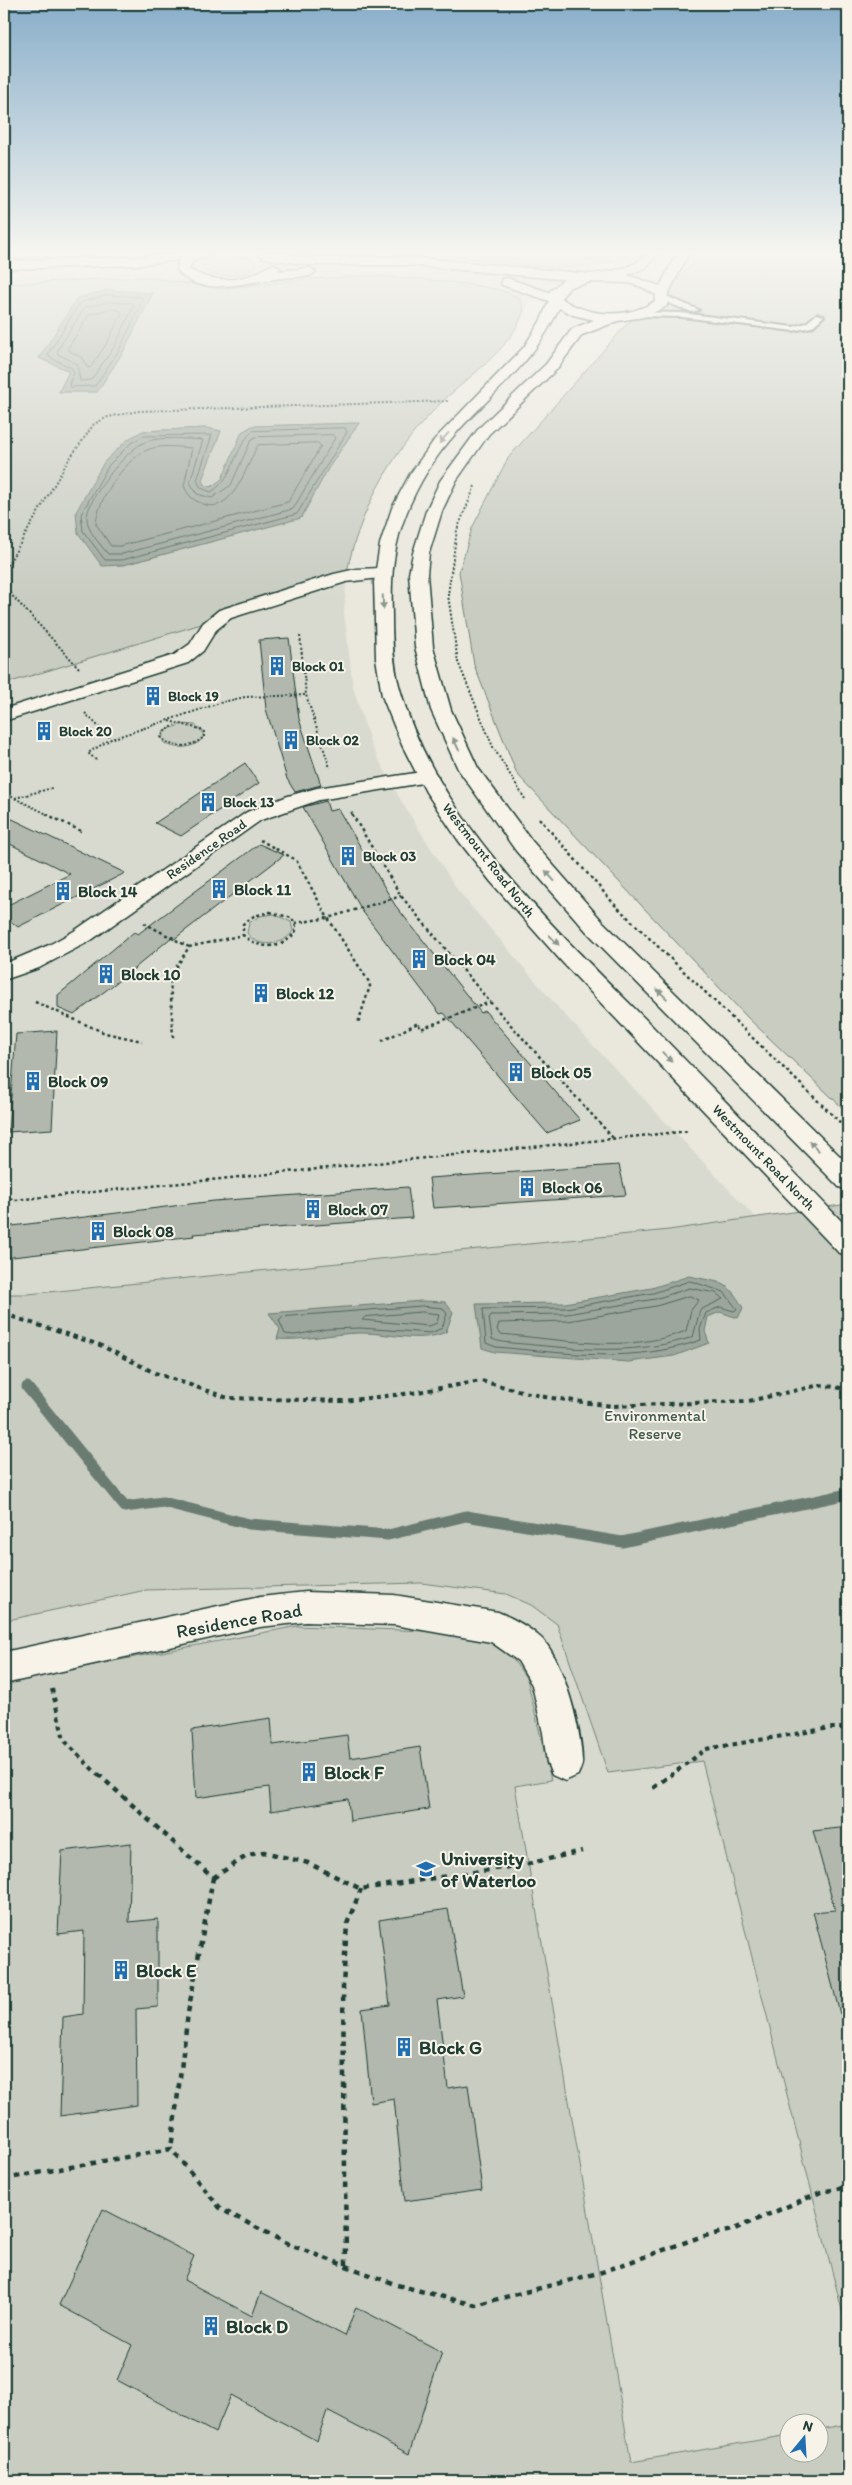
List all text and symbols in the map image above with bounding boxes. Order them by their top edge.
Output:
one-way arrow [438,431,450,443]
one-way arrow [379,594,387,610]
building icon: Block 01 [266,655,288,677]
place label: Block 01 [292,658,345,675]
building icon: Block 19 [142,685,164,707]
place label: Block 19 [168,688,219,705]
building icon: Block 20 [33,720,55,742]
place label: Block 20 [59,723,112,740]
building icon: Block 02 [280,729,302,751]
place label: Block 02 [306,732,360,749]
one-way arrow [452,737,460,751]
building icon: Block 13 [197,791,219,813]
place label: Block 13 [223,794,274,811]
street label: Westmount Road North [439,800,539,921]
street label: Residence Road [163,815,250,883]
building icon: Block 03 [337,845,359,867]
place label: Block 03 [363,848,417,865]
one-way arrow [544,870,556,882]
building icon: Block 11 [208,878,230,900]
building icon: Block 14 [52,880,74,902]
place label: Block 11 [234,880,292,899]
place label: Block 14 [78,882,138,901]
one-way arrow [548,933,560,945]
building icon: Block 04 [408,948,430,970]
place label: Block 04 [434,950,496,969]
building icon: Block 10 [95,963,117,985]
place label: Block 10 [121,965,181,984]
building icon: Block 12 [250,982,272,1004]
place label: Block 12 [276,984,335,1003]
one-way arrow [656,988,668,1000]
one-way arrow [661,1050,673,1062]
building icon: Block 05 [505,1061,527,1083]
place label: Block 05 [531,1063,592,1082]
building icon: Block 09 [22,1070,44,1092]
place label: Block 09 [48,1072,108,1091]
street label: Westmount Road North [709,1101,819,1214]
one-way arrow [808,1140,820,1152]
building icon: Block 06 [516,1176,538,1198]
place label: Block 06 [542,1178,603,1197]
building icon: Block 07 [302,1198,324,1220]
place label: Block 07 [328,1200,388,1219]
building icon: Block 08 [87,1220,109,1242]
place label: Block 08 [113,1222,174,1241]
park label: Environmental Reserve [604,1406,706,1443]
street label: Residence Road [174,1598,304,1643]
building icon: Block F [298,1761,320,1783]
place label: Block F [324,1761,385,1784]
place label: University of Waterloo [441,1847,537,1892]
school or university icon: University of Waterloo [415,1858,437,1880]
building icon: Block E [110,1959,132,1981]
place label: Block E [136,1959,197,1982]
building icon: Block G [393,2036,415,2058]
place label: Block G [419,2036,482,2059]
building icon: Block D [200,2315,222,2337]
place label: Block D [226,2315,288,2338]
north arrow [780,2412,830,2462]
text: N [801,2417,815,2436]

